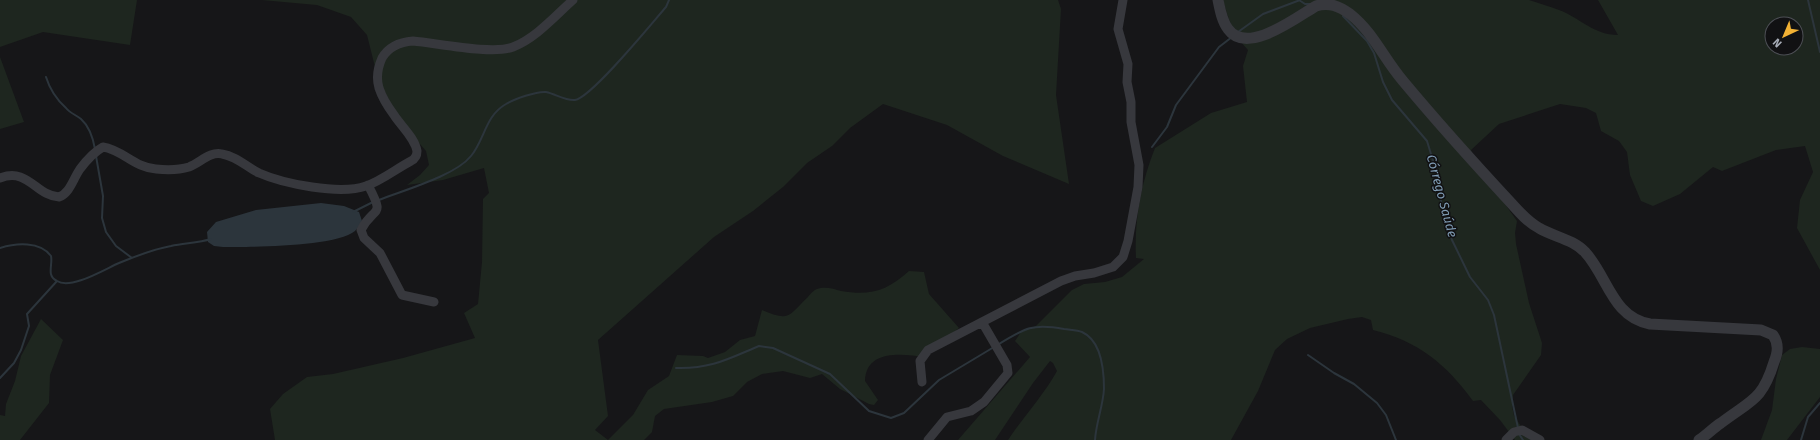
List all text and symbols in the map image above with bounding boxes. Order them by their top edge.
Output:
north arrow [1764,16,1804,56]
text: N [1770,36,1785,50]
water label: Córrego Saúde [1424,153,1460,239]

